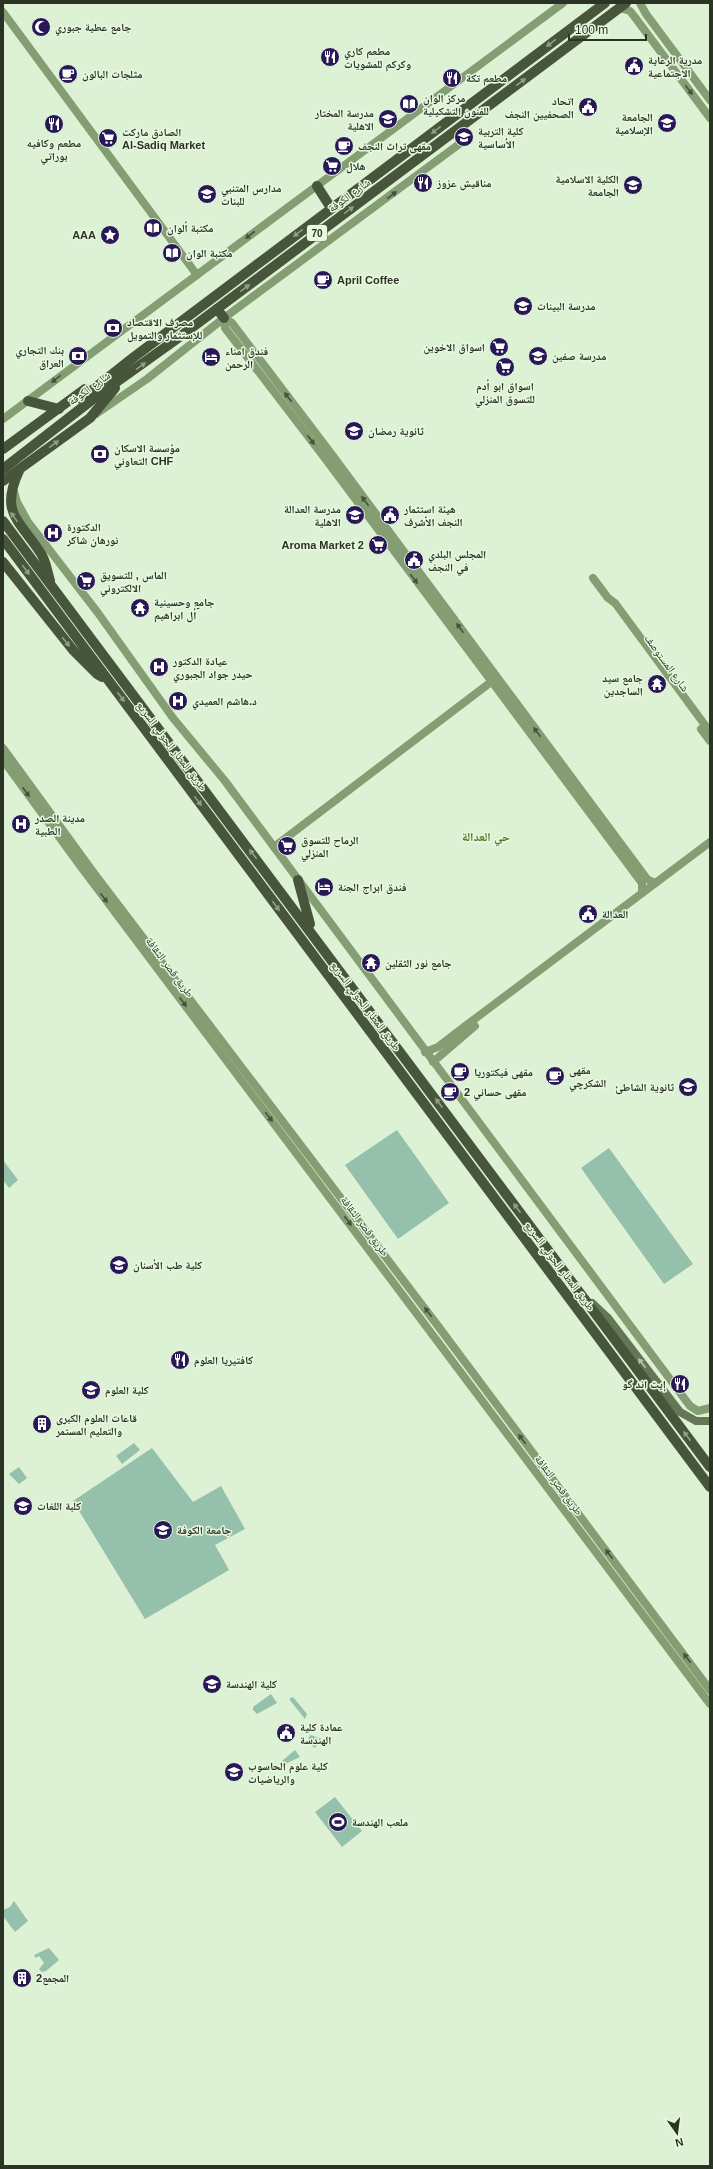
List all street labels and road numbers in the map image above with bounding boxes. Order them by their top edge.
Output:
street label: شارع الكوفة [326,176,373,215]
road number: 70 [307,225,327,241]
street label: شارع الكوفة [66,369,113,408]
street label: شارع المستوصف [641,632,692,694]
street label: طريق المطار الحولي السريع [132,699,209,794]
street label: طريق قصر الثقافة [143,935,196,1000]
street label: طريق المطار الحولي السريع [326,959,403,1054]
street label: طريق قصر الثقافة [338,1194,391,1259]
street label: طريق المطار الحولي السريع [520,1219,597,1314]
street label: طريق قصر الثقافة [532,1453,585,1518]

